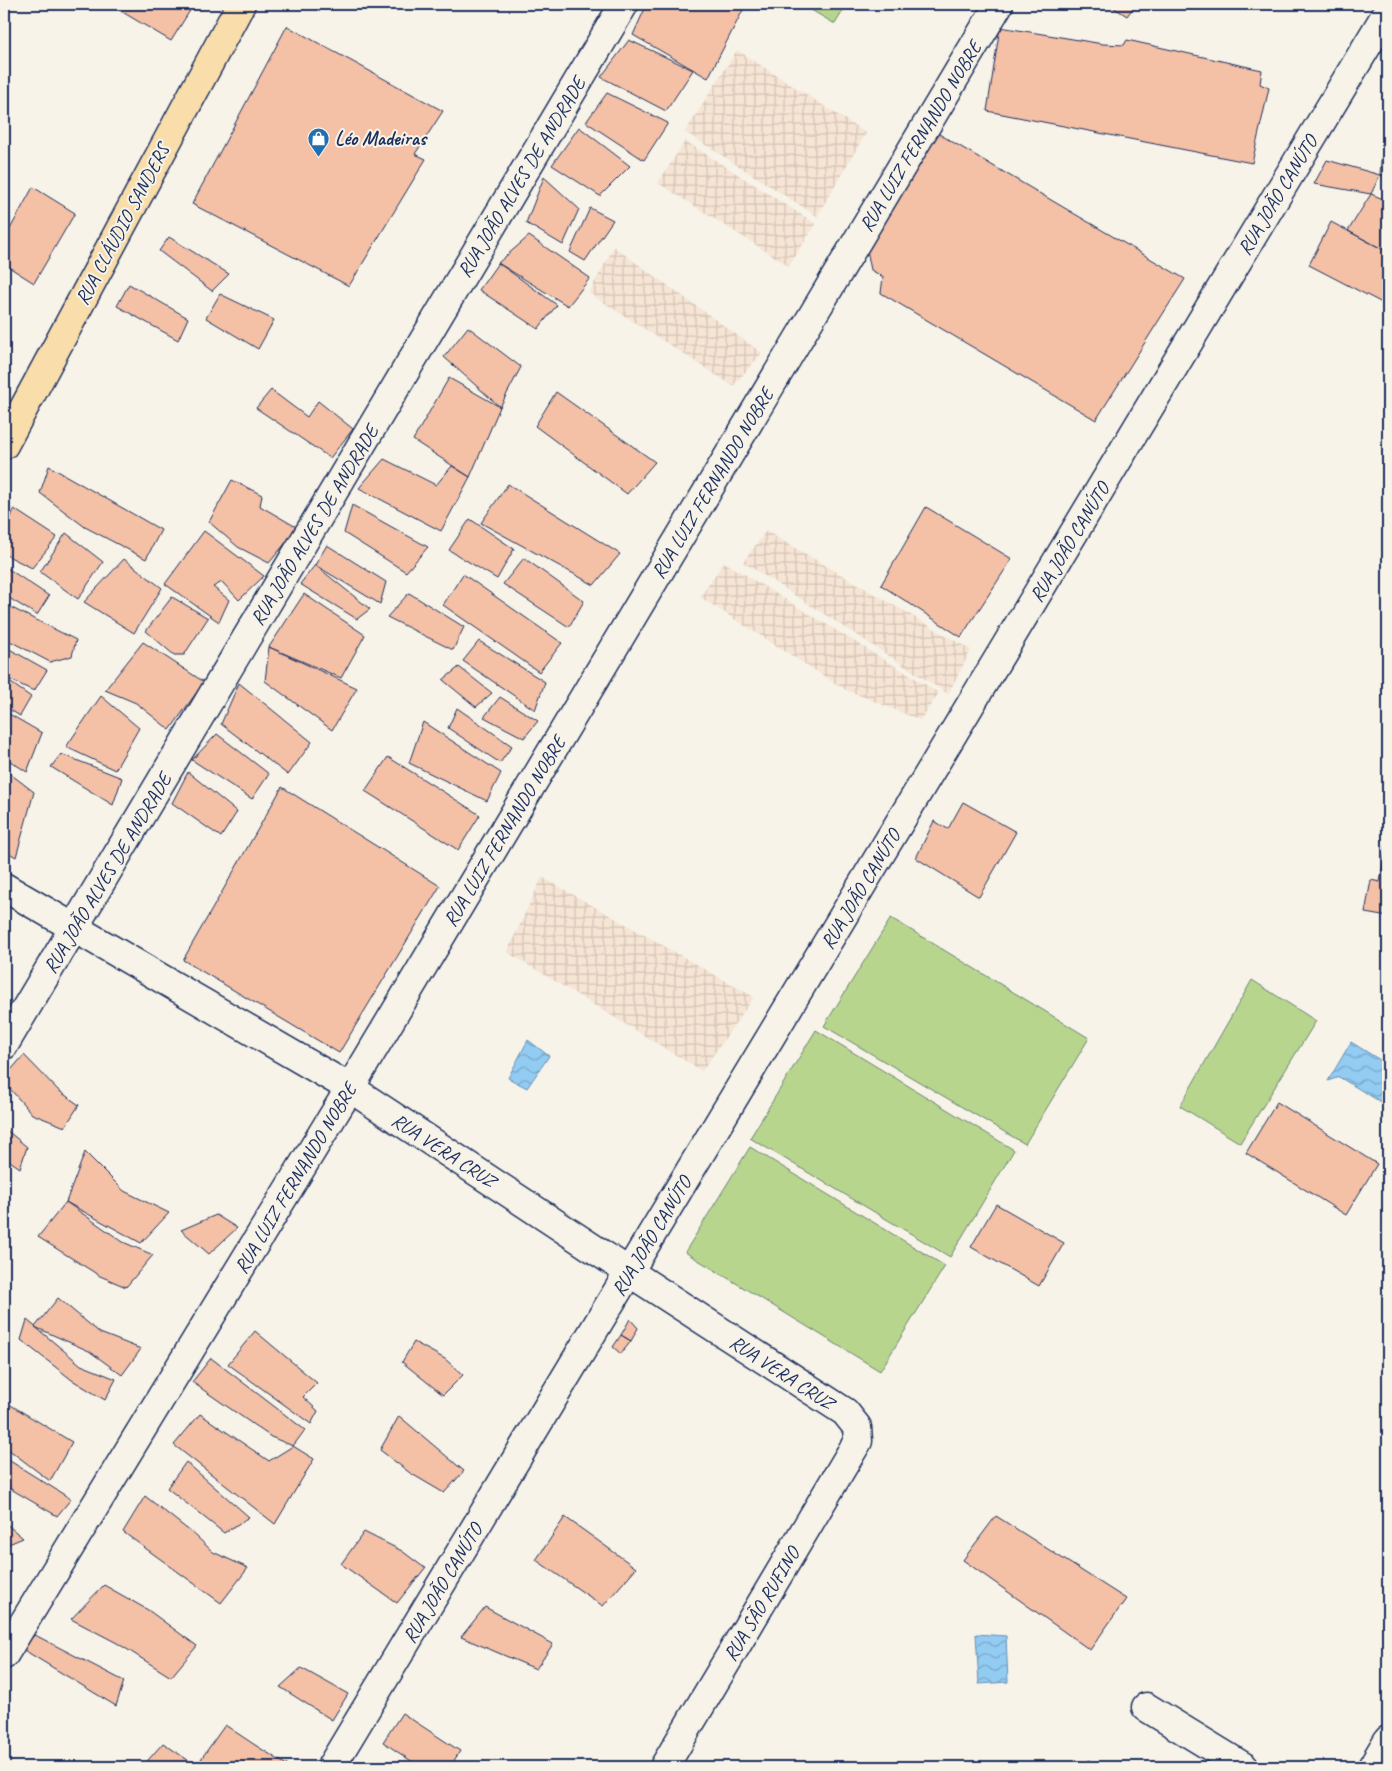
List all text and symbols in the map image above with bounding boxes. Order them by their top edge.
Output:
street label: RUA LUIZ FERNANDO NOBRE [854,34,989,236]
street label: RUA JOÃO ALVES DE ANDRADE [452,71,592,282]
shop icon: Léo Madeiras [307,126,331,157]
place label: Léo Madeiras [335,126,428,151]
street label: RUA JOÃO CANÚTO [1232,129,1324,260]
street label: RUA CLÁUDIO SANDERS [69,136,177,309]
street label: RUA LUIZ FERNANDO NOBRE [646,381,781,583]
street label: RUA JOÃO ALVES DE ANDRADE [245,419,385,630]
street label: RUA JOÃO CANÚTO [1024,476,1116,607]
street label: RUA LUIZ FERNANDO NOBRE [438,729,573,931]
street label: RUA JOÃO ALVES DE ANDRADE [38,767,178,978]
street label: RUA JOÃO CANÚTO [815,823,907,954]
street label: RUA LUIZ FERNANDO NOBRE [229,1076,364,1278]
street label: RUA VERA CRUZ [387,1107,503,1195]
street label: RUA JOÃO CANÚTO [606,1170,698,1301]
street label: RUA VERA CRUZ [725,1329,841,1417]
street label: RUA JOÃO CANÚTO [397,1517,489,1648]
street label: RUA SÃO RUFINO [718,1541,806,1666]

